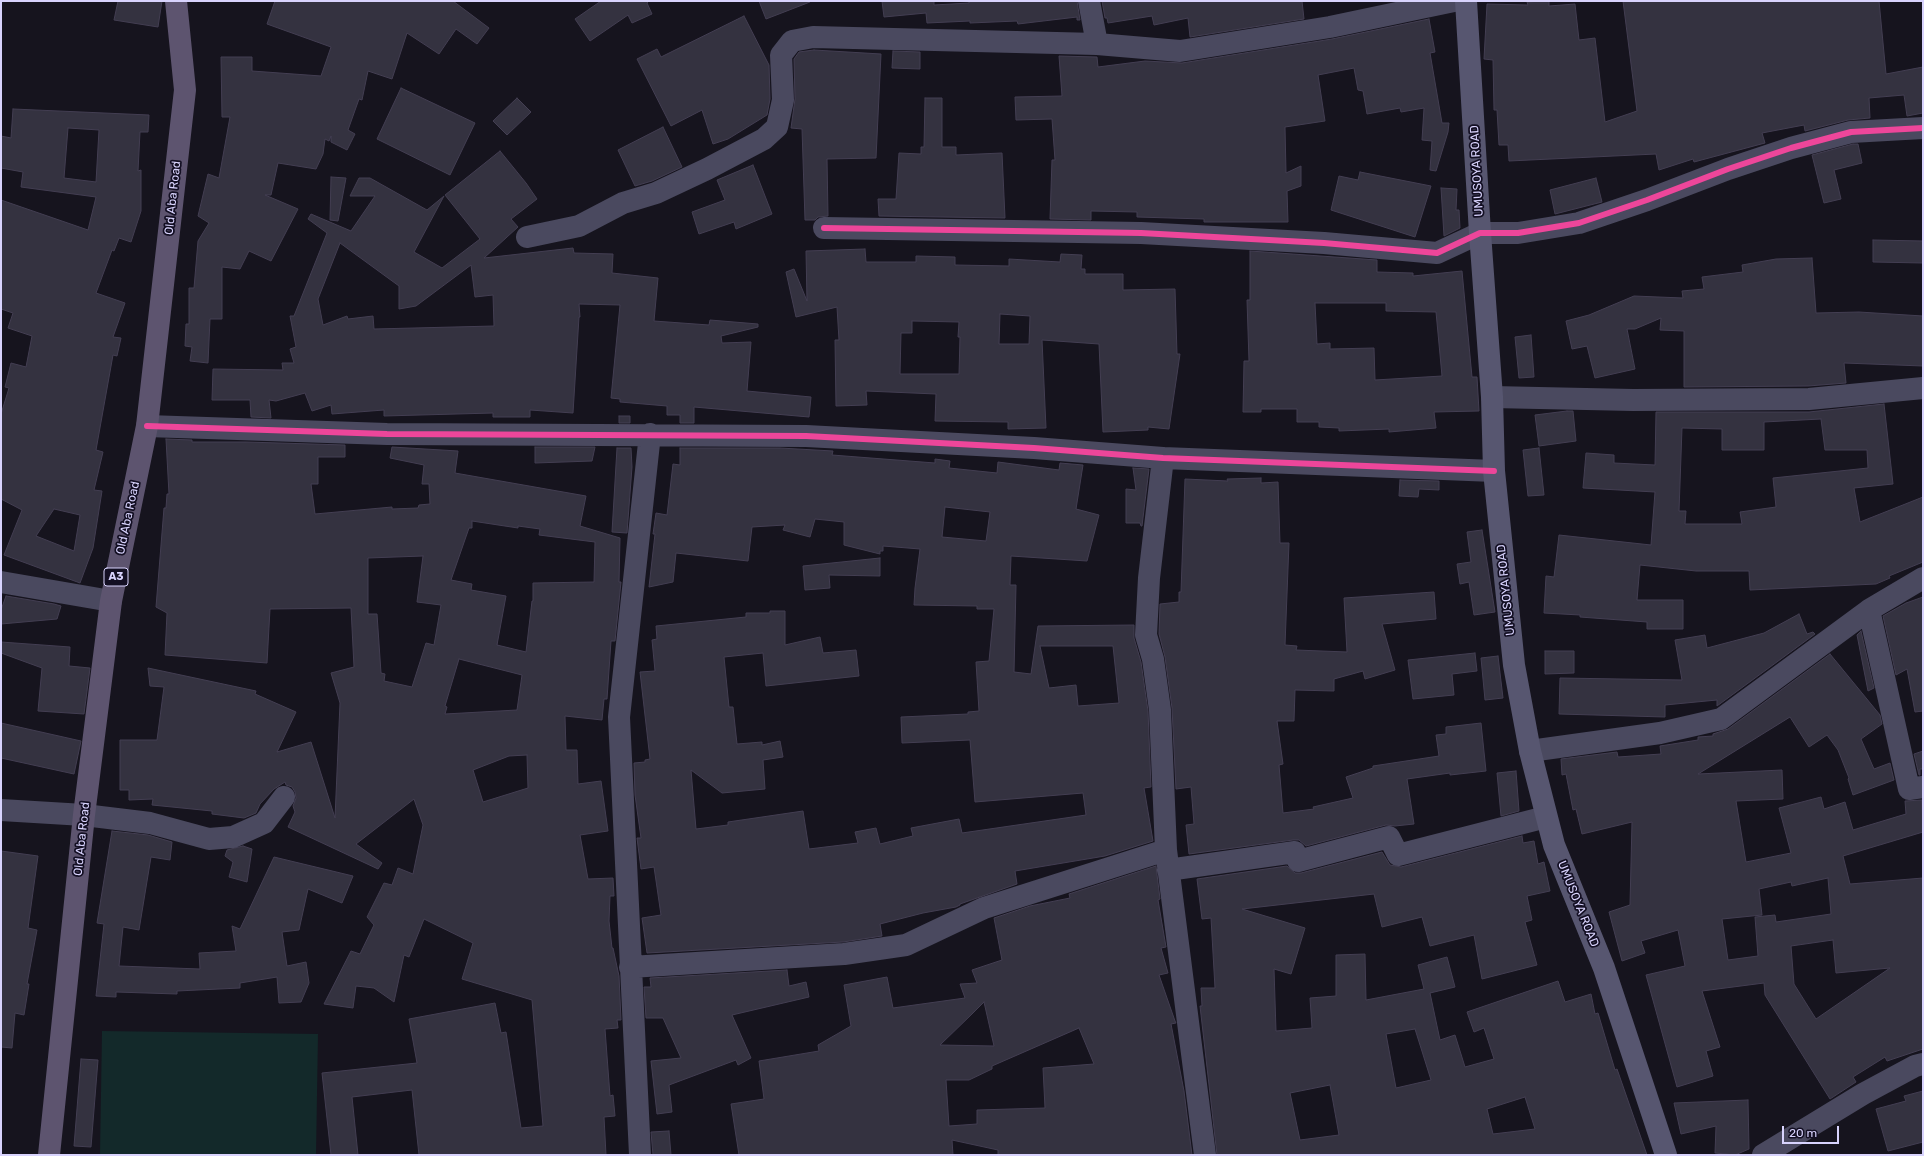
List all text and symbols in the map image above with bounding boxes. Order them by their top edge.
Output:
street label: UMUSOYA ROAD [1467,125,1487,217]
street label: Old Aba Road [162,160,184,236]
street label: Old Aba Road [113,480,143,556]
street label: UMUSOYA ROAD [1494,544,1518,636]
road number: A3 [104,568,128,586]
street label: Old Aba Road [71,801,93,877]
street label: UMUSOYA ROAD [1554,859,1602,949]
scale bar [1784,1118,1841,1144]
text: 20 m [1789,1126,1817,1140]

